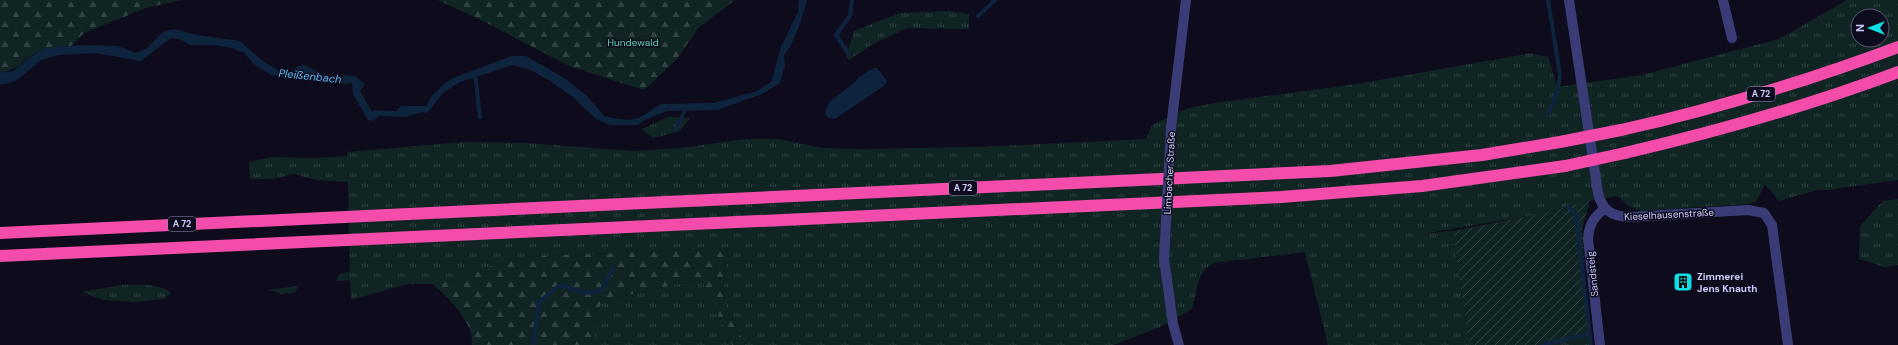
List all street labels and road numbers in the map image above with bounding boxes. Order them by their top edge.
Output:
road number: A 72 [1747,87,1775,101]
street label: Limbacher Straße [1161,131,1178,215]
road number: A 72 [949,181,977,195]
street label: Kieselhausenstraße [1624,206,1715,223]
road number: A 72 [168,217,196,231]
street label: Sandsteig [1584,250,1601,297]

